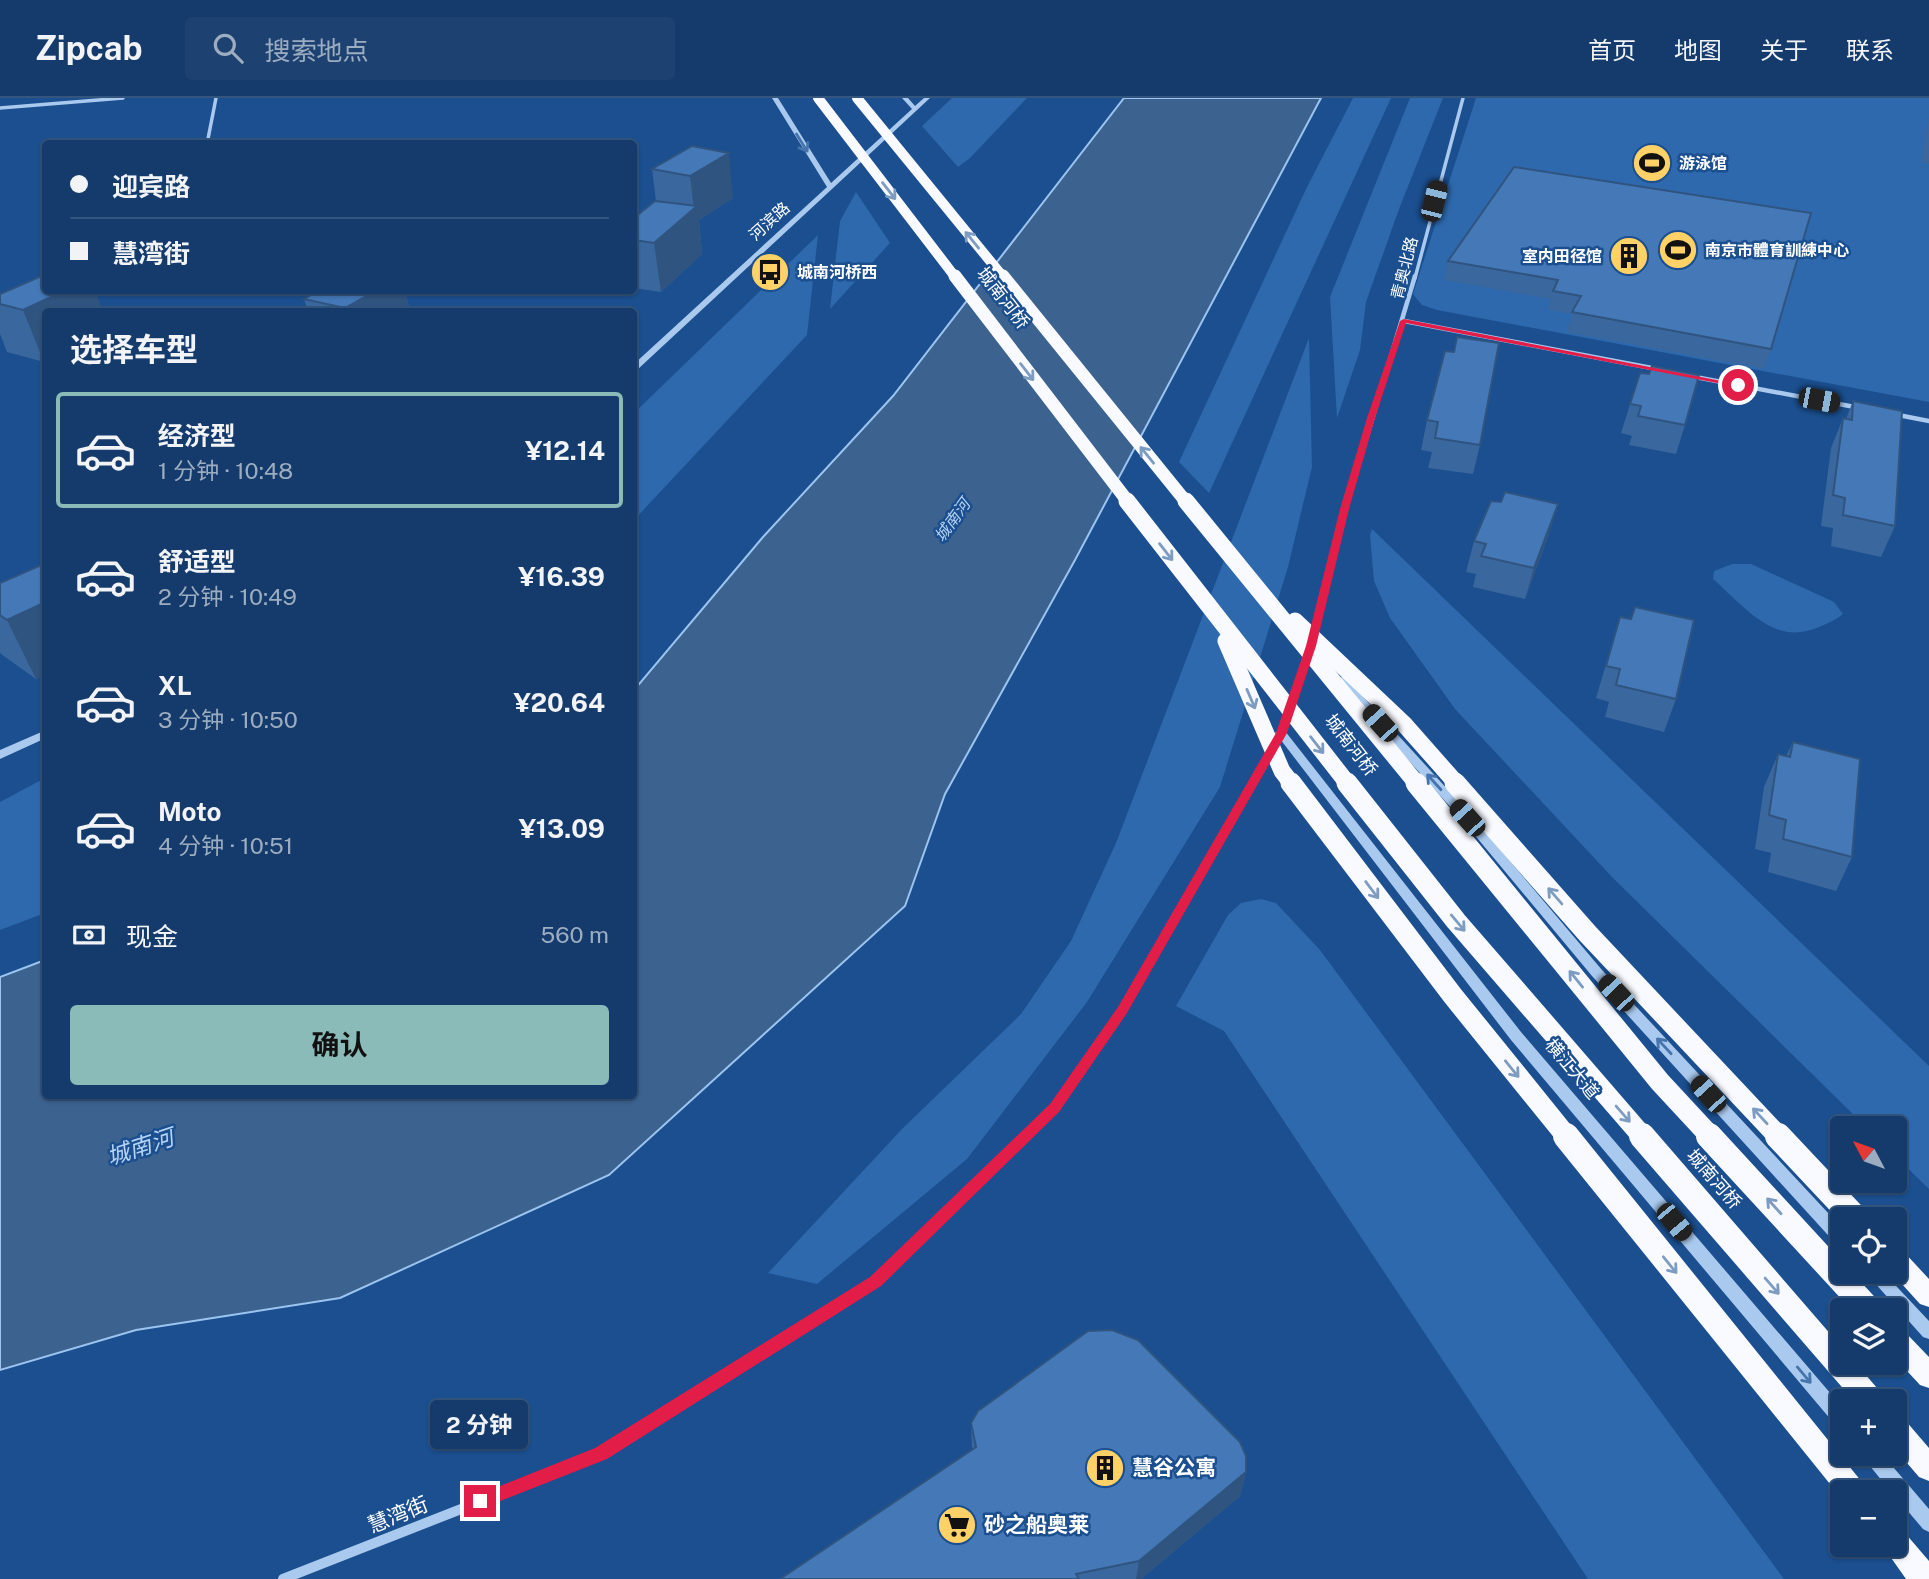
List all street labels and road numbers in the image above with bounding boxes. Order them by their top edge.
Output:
street label: 河滨路 [745,198,794,244]
street label: 青奥北路 [1388,235,1421,301]
street label: 城南河桥 [973,263,1034,333]
street label: 城南河桥 [1321,710,1382,780]
street label: 横江大道 [1541,1034,1604,1103]
street label: 城南河桥 [1683,1145,1746,1213]
street label: 慧湾街 [364,1491,432,1538]

